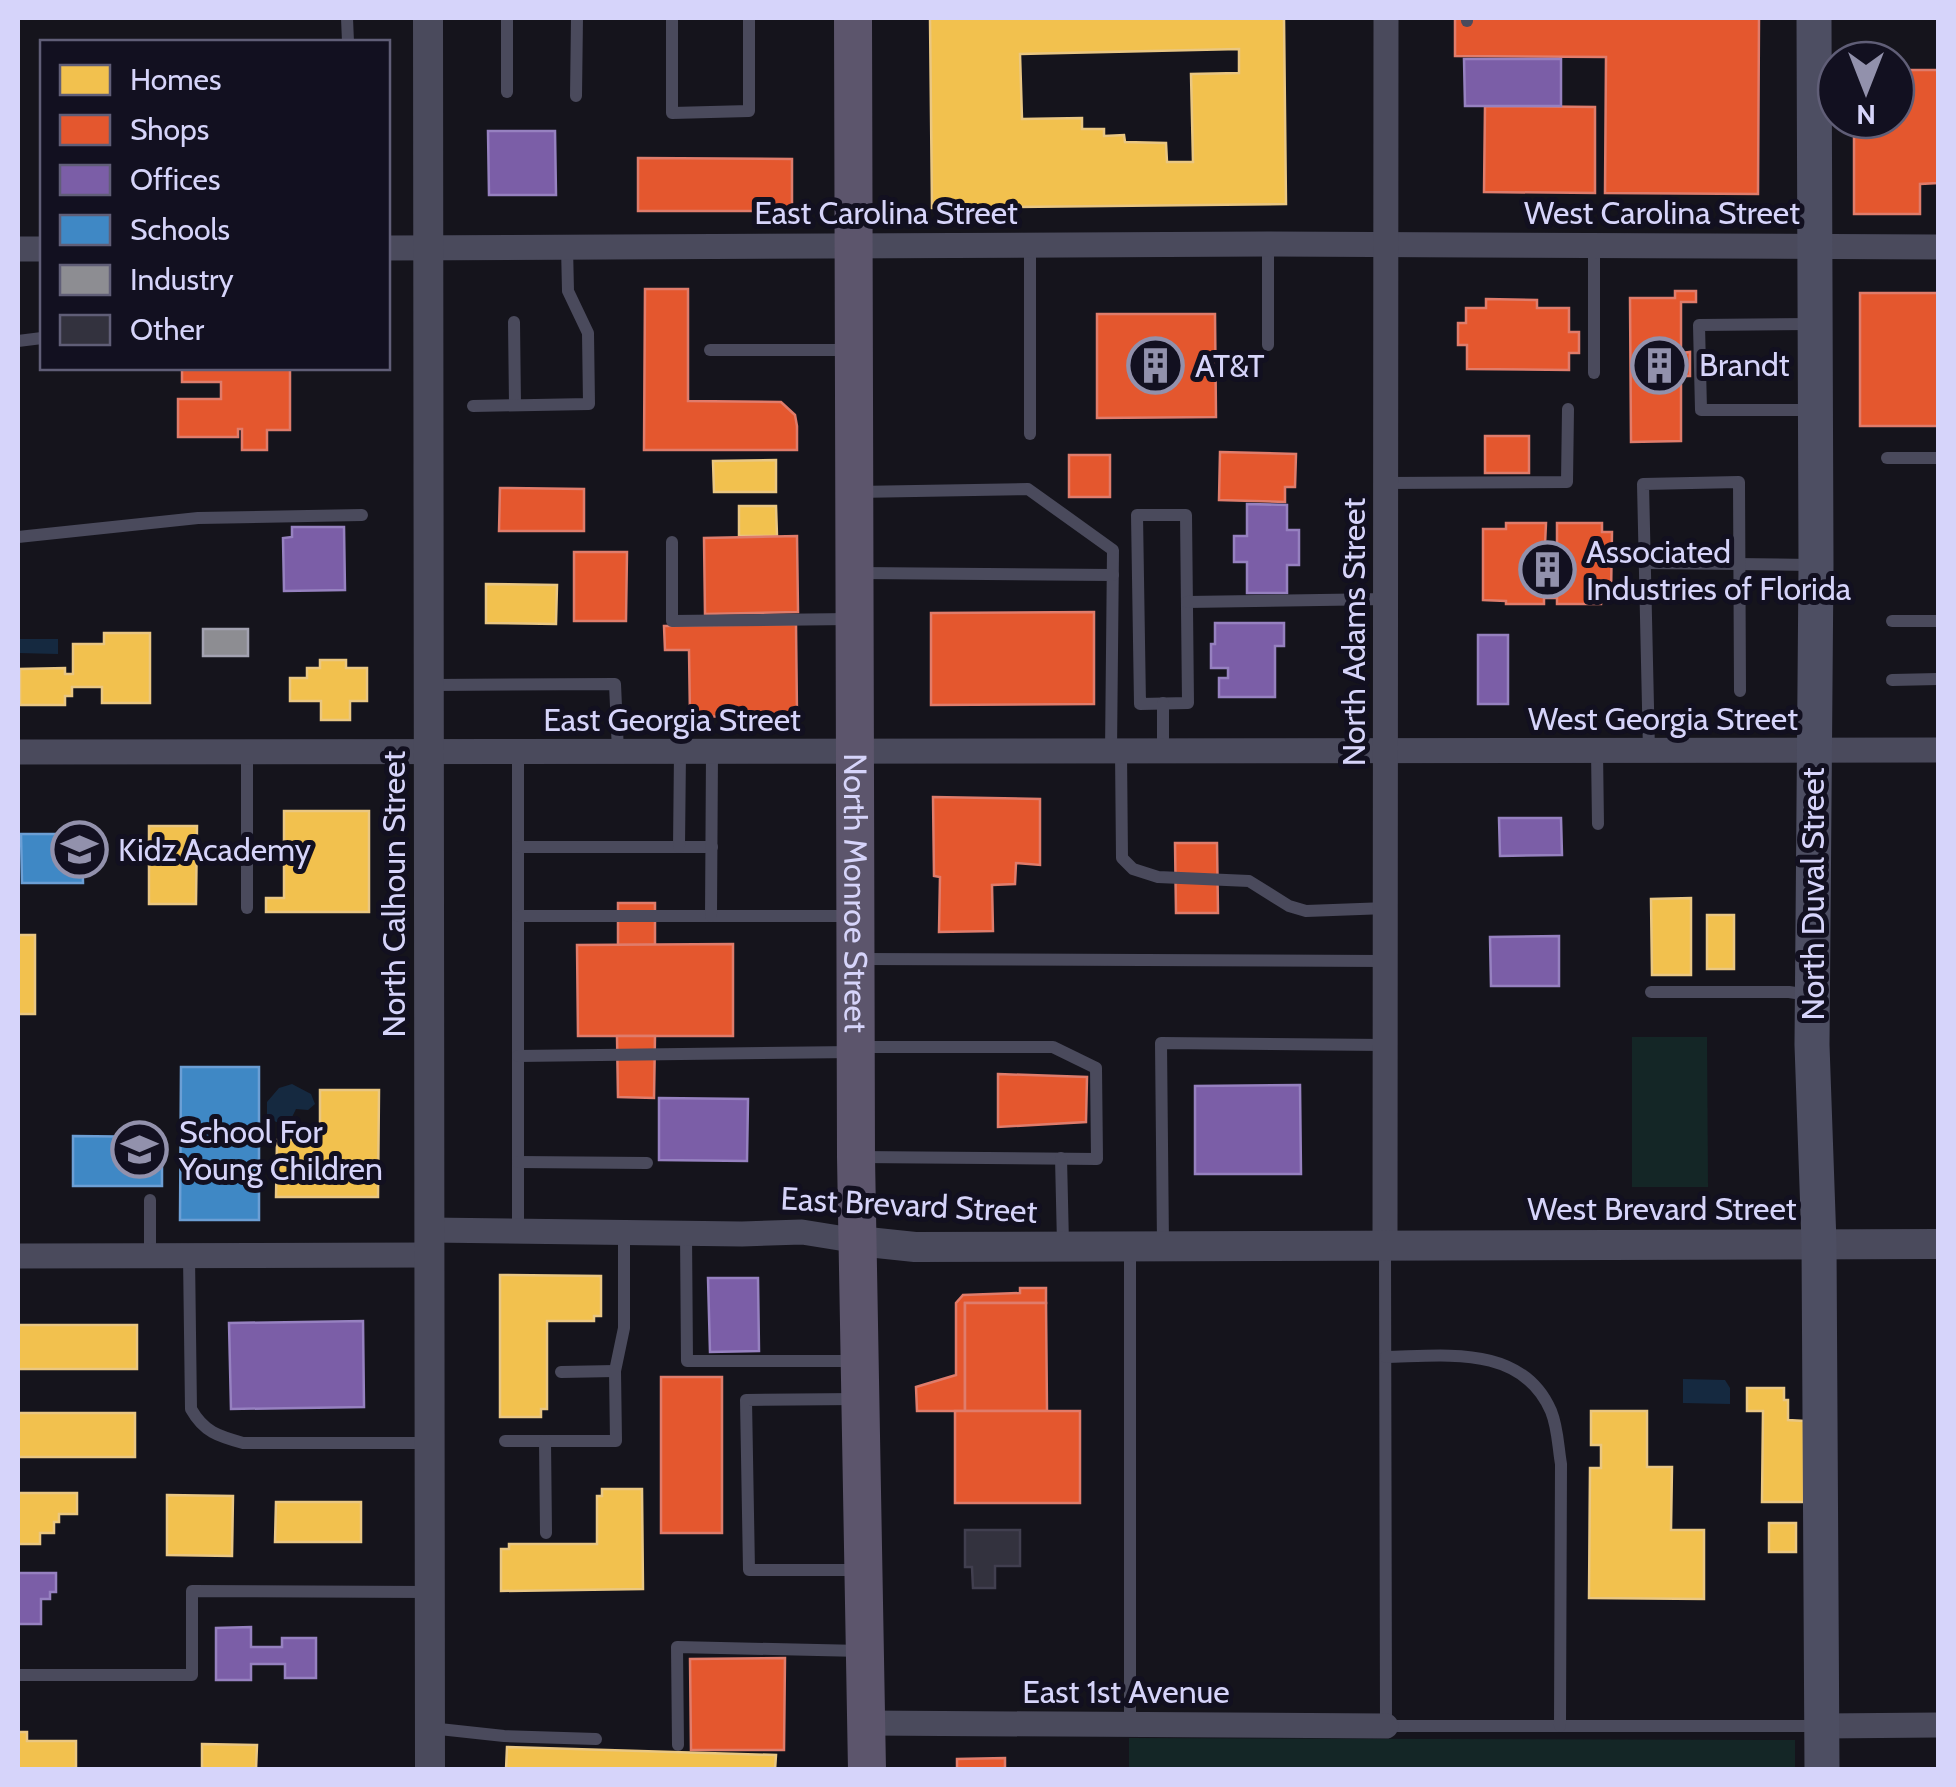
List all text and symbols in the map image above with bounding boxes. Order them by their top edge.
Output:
legend [40,40,390,370]
north arrow [1816,40,1916,140]
text: Homes [130,61,221,98]
text: N [1856,98,1876,132]
text: Shops [130,111,209,148]
text: Offices [130,161,220,198]
street label: East Carolina Street [754,193,1018,232]
street label: West Carolina Street [1524,193,1800,232]
text: Schools [130,211,230,248]
text: Industry [130,261,234,298]
text: Other [130,311,205,348]
building icon: Brandt [1630,335,1690,395]
building icon: AT&T [1126,336,1186,396]
place label: Brandt [1699,345,1790,384]
place label: AT&T [1195,346,1264,385]
street label: North Adams Street [1334,498,1373,766]
place label: Associated Industries of Florida [1586,532,1852,608]
building icon: Associated Industries of Florida [1517,540,1577,600]
street label: West Georgia Street [1528,699,1798,738]
street label: East Georgia Street [543,700,801,739]
street label: North Calhoun Street [374,750,413,1037]
street label: North Monroe Street [836,753,876,1033]
street label: North Duval Street [1793,767,1832,1020]
school or university icon: Kidz Academy [49,820,109,880]
place label: Kidz Academy [118,830,311,869]
place label: School For Young Children [178,1112,383,1188]
school or university icon: School For Young Children [110,1120,170,1180]
street label: East Brevard Street [780,1178,1039,1231]
street label: West Brevard Street [1527,1189,1797,1228]
street label: East 1st Avenue [1022,1672,1230,1711]

